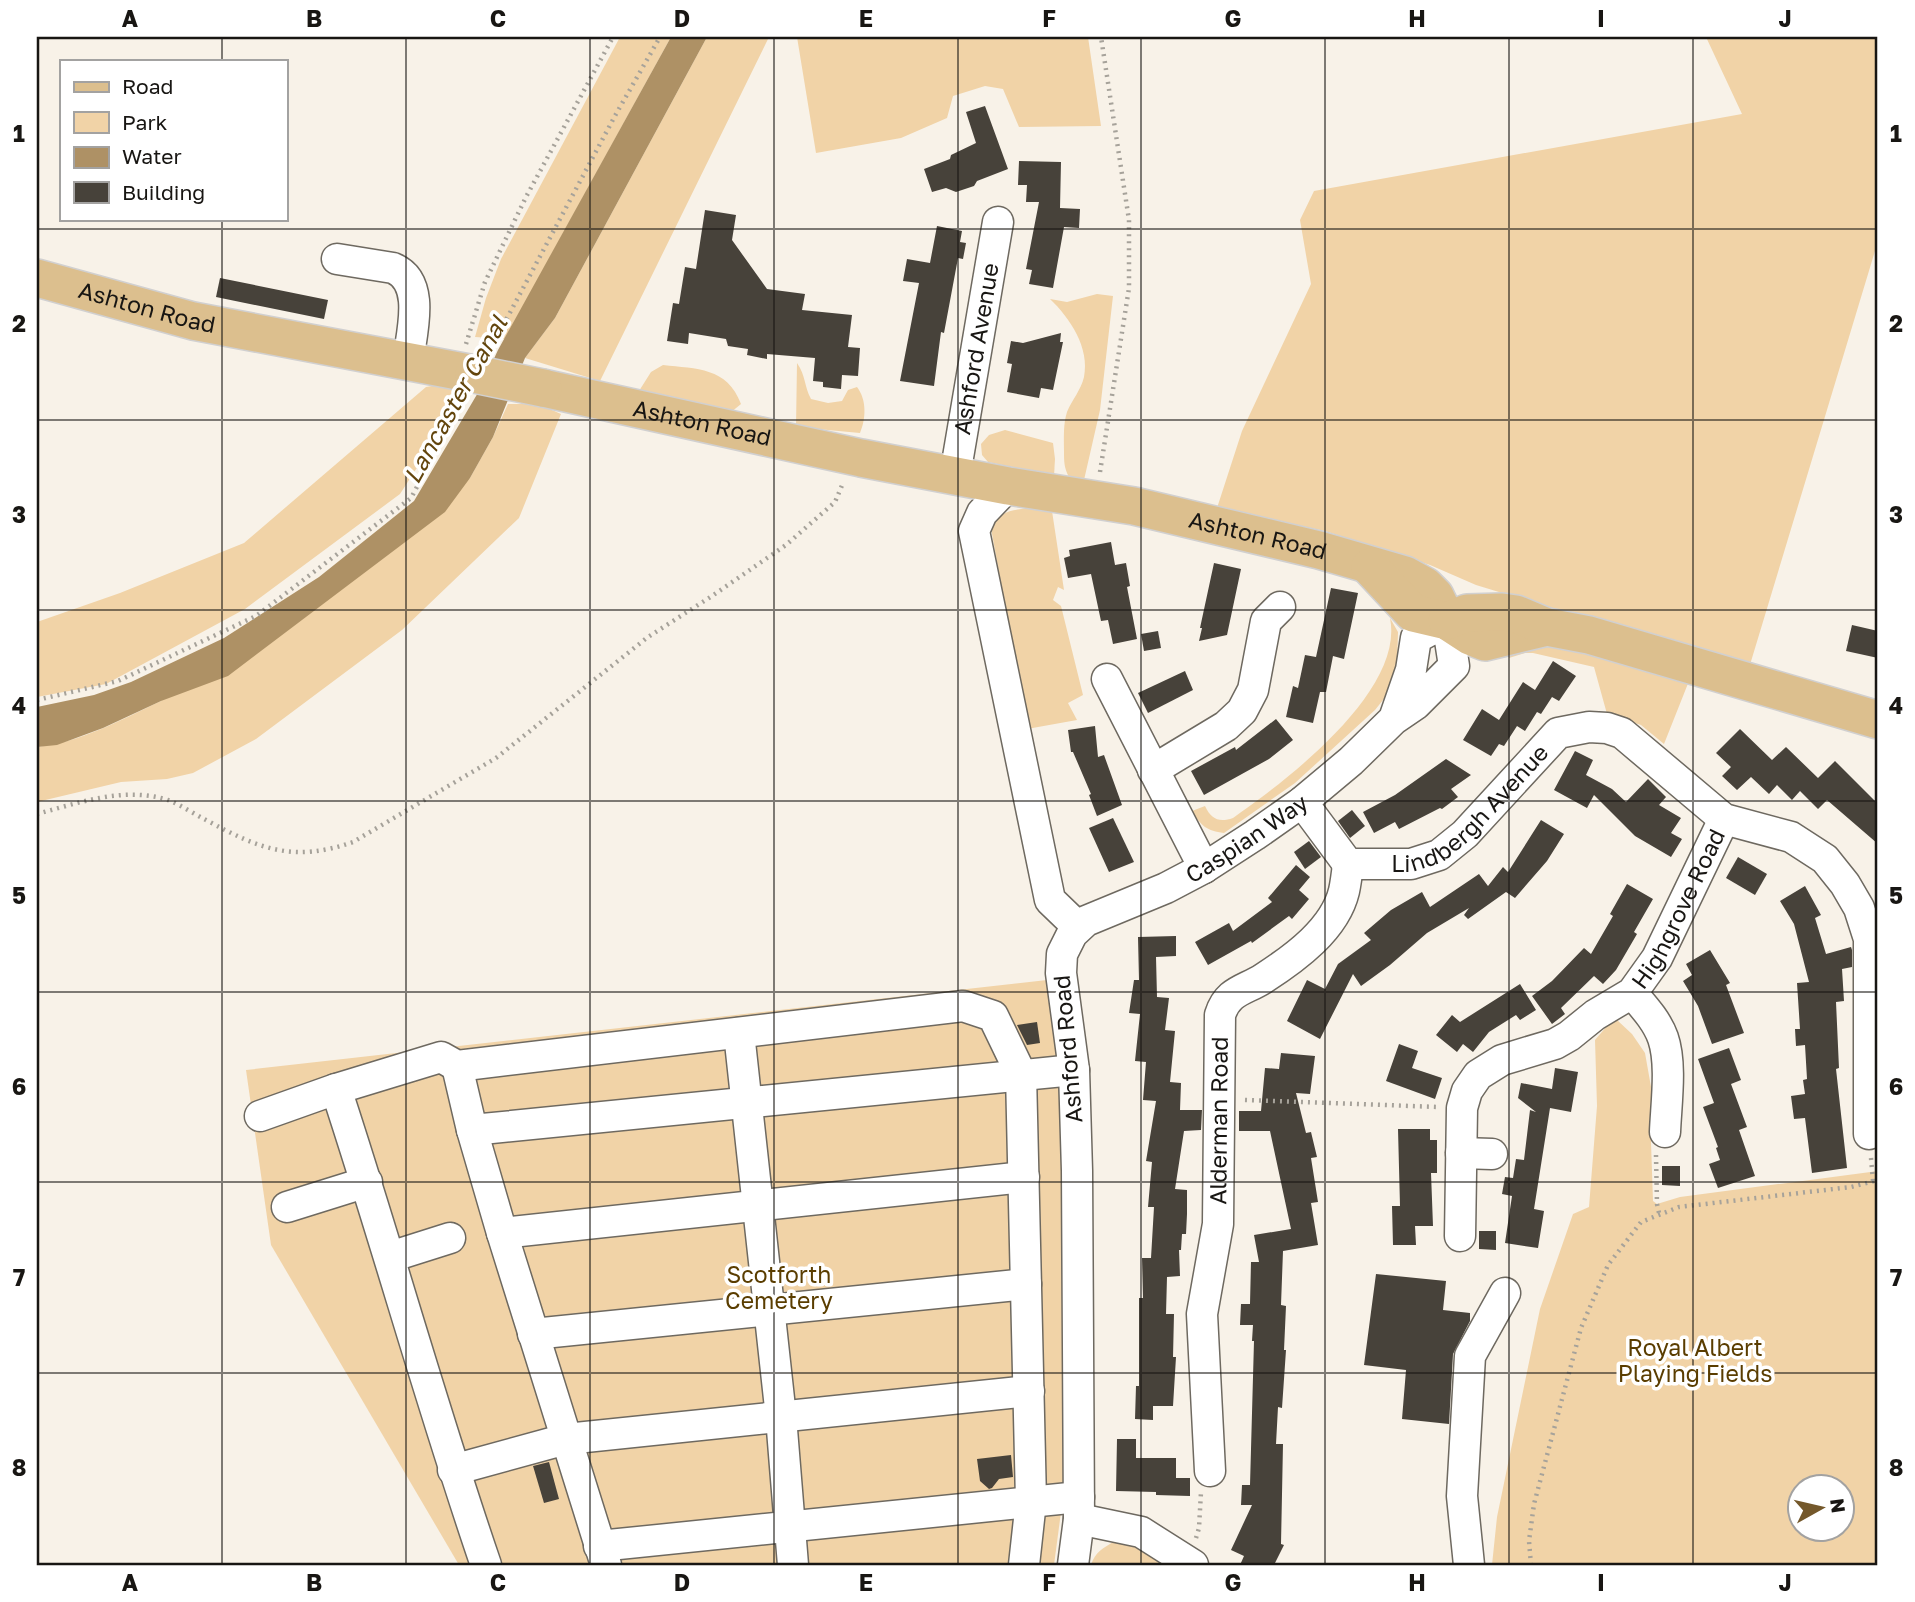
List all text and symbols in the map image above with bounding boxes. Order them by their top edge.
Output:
text: A [122,4,139,32]
text: B [306,4,322,32]
text: C [490,4,506,32]
text: D [674,4,690,32]
text: E [859,4,873,32]
text: F [1042,4,1056,32]
text: G [1225,4,1241,32]
text: H [1408,4,1426,32]
text: I [1597,4,1605,32]
text: J [1778,4,1792,32]
legend [60,60,287,220]
text: Road [122,73,173,99]
text: Park [122,109,168,135]
text: 1 [13,119,25,147]
text: 1 [1890,119,1902,147]
text: Water [122,143,182,169]
text: Building [122,179,205,205]
street label: Ashford Avenue [947,261,1004,437]
street label: Ashton Road [76,275,218,338]
text: 2 [12,309,26,337]
text: 2 [1889,309,1903,337]
water label: Lancaster Canal [397,310,513,488]
street label: Ashton Road [631,393,774,451]
text: 3 [12,500,26,528]
text: 3 [1889,500,1903,528]
street label: Ashton Road [1186,505,1330,565]
text: 4 [12,691,26,719]
text: 4 [1889,691,1903,719]
street label: Lindbergh Avenue [1391,738,1554,877]
street label: Caspian Way [1181,787,1313,888]
street label: Highgrove Road [1625,824,1730,994]
text: 5 [12,881,26,909]
text: 5 [1889,881,1903,909]
street label: Ashford Road [1047,974,1087,1124]
street label: Alderman Road [1203,1036,1233,1205]
text: 6 [12,1072,26,1100]
text: 6 [1889,1072,1903,1100]
park label: Scotforth Cemetery [725,1260,833,1314]
text: 7 [13,1263,25,1291]
text: 7 [1890,1263,1902,1291]
park label: Royal Albert Playing Fields [1618,1333,1772,1387]
text: 8 [12,1453,26,1481]
text: 8 [1889,1453,1903,1481]
north arrow [1786,1472,1856,1542]
text: N [1826,1497,1851,1514]
text: A [122,1568,139,1596]
text: B [306,1568,322,1596]
text: C [490,1568,506,1596]
text: D [674,1568,690,1596]
text: E [859,1568,873,1596]
text: F [1042,1568,1056,1596]
text: G [1225,1568,1241,1596]
text: H [1408,1568,1426,1596]
text: I [1597,1568,1605,1596]
text: J [1778,1568,1792,1596]

